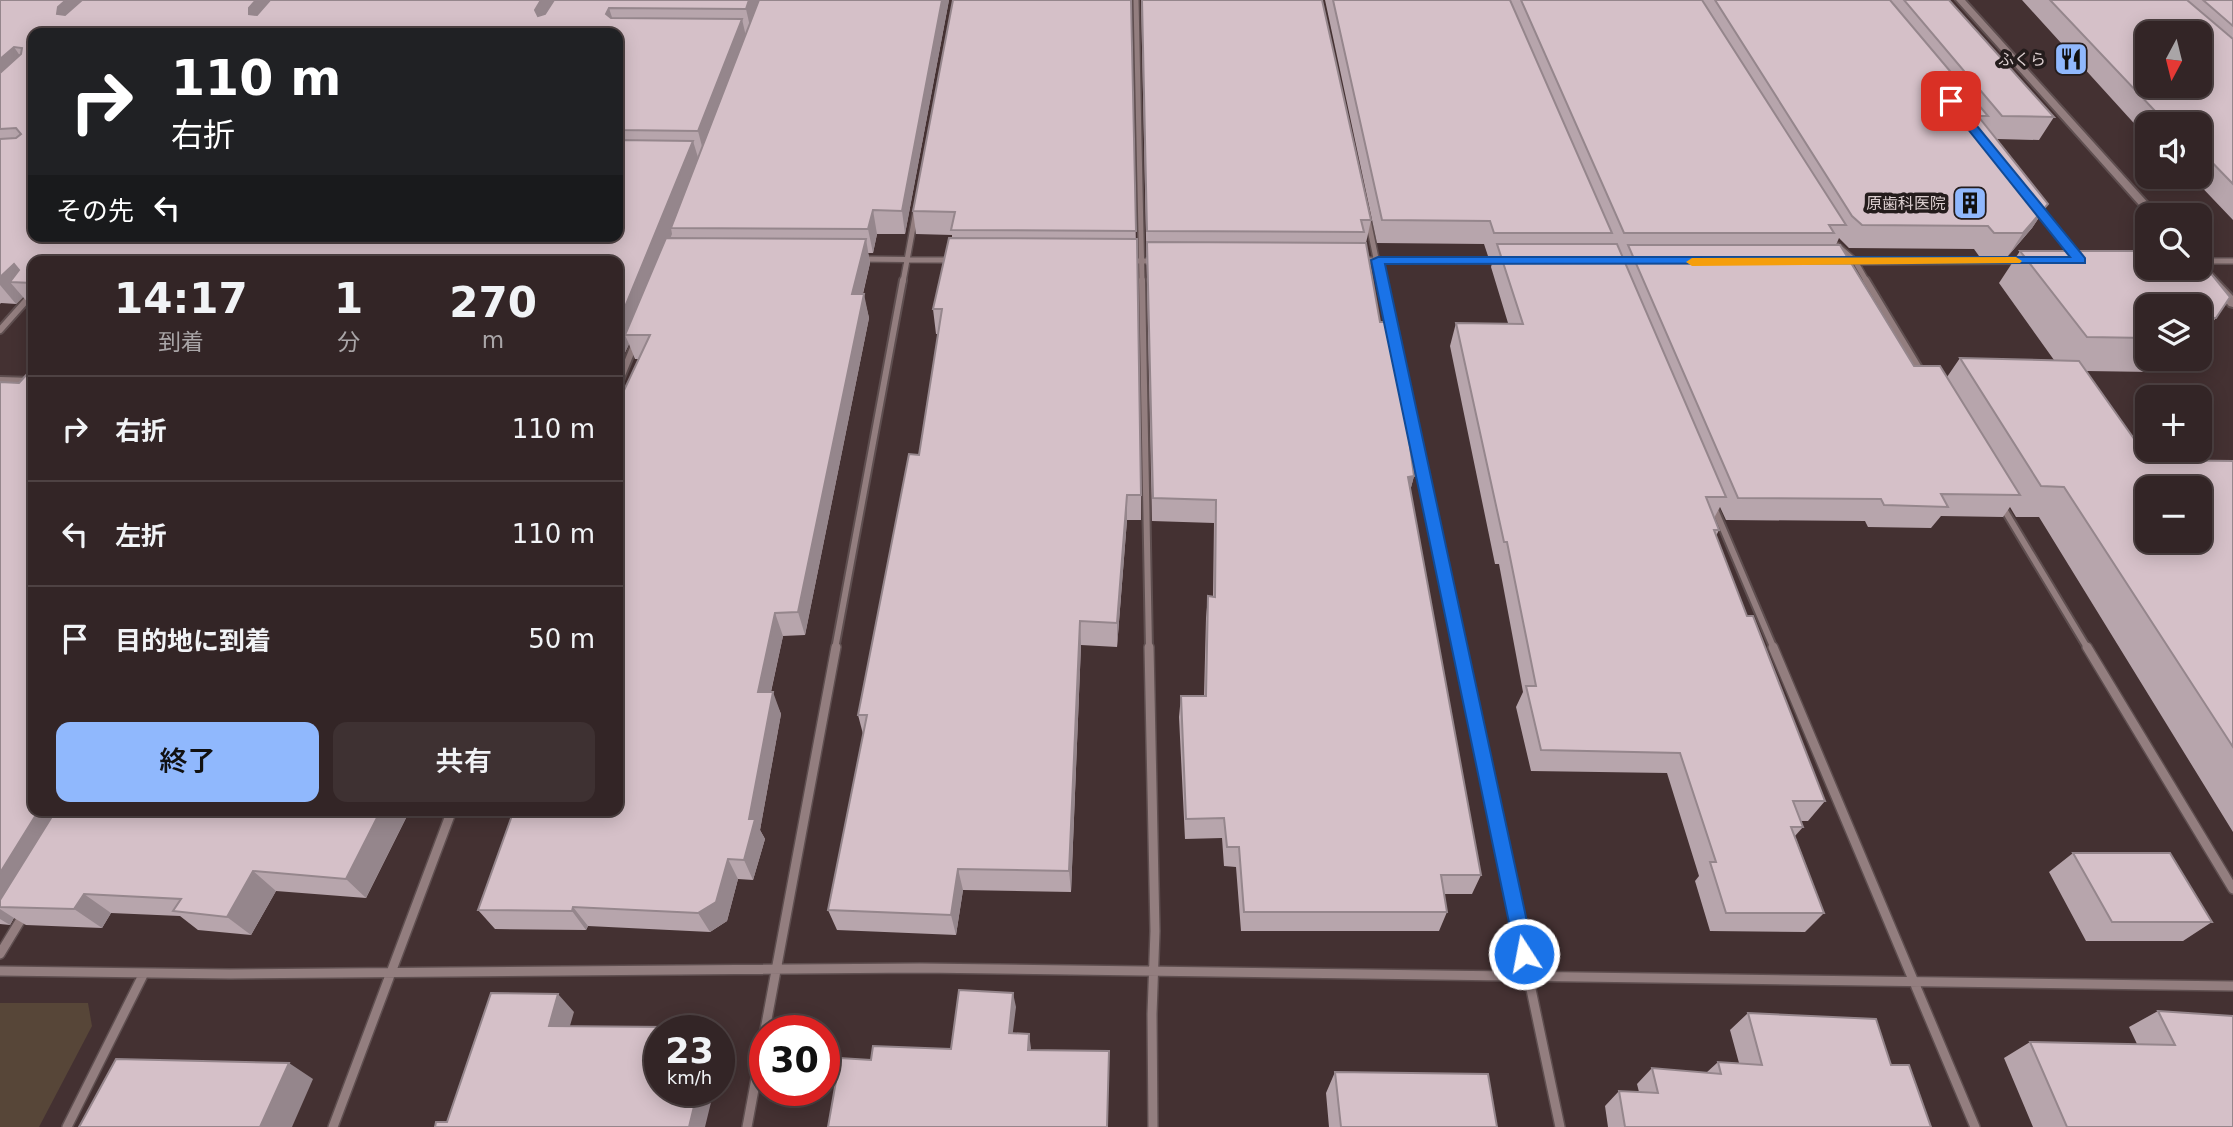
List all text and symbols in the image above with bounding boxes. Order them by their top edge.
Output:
north arrow [2135,21,2212,98]
map controls [2135,21,2212,553]
restaurant icon: ふくら [2052,40,2090,78]
text: 110 m [171,50,341,107]
place label: ふくら [1998,50,2046,69]
icon: right [56,56,147,147]
pin [1921,71,1981,131]
icon: arrive [1932,82,1970,120]
button: sound [2135,112,2212,189]
text: 右折 [171,116,235,154]
building icon: 原歯科医院 [1951,184,1989,222]
icon: left [148,189,186,227]
place label: 原歯科医院 [1866,194,1946,213]
text: その先 [56,196,134,226]
button: search [2135,203,2212,280]
text: 14:17 [114,274,248,323]
text: 1 [334,274,363,323]
text: 270 [449,278,537,327]
button: layers [2135,294,2212,371]
text: m [482,327,504,353]
text: 到着 [158,329,204,355]
text: 分 [337,329,360,355]
button: + [2135,385,2212,462]
icon: right [56,410,94,448]
text: 110 m [512,414,595,444]
text: 右折 [115,416,167,446]
button: − [2135,476,2212,553]
icon: left [56,515,94,553]
text: 110 m [512,519,595,549]
text: 左折 [115,521,167,551]
icon: arrive [56,620,94,658]
text: 50 m [528,624,595,654]
text: 目的地に到着 [115,626,271,656]
button: 終了 [56,722,319,802]
button: 共有 [333,722,595,802]
position arrow [1487,917,1561,991]
speed limit sign: 30 [749,1015,840,1106]
text: 23 [665,1031,714,1071]
text: km/h [667,1067,712,1088]

